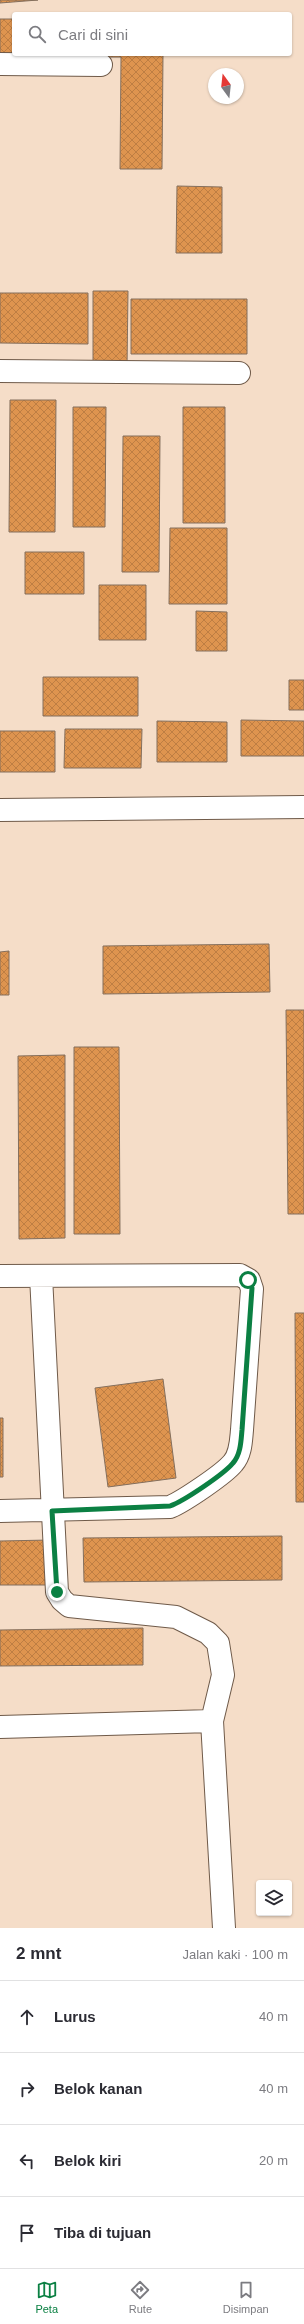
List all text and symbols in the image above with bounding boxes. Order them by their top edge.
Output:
search box [12,12,292,56]
icon: search [26,23,48,45]
text: Cari di sini [58,26,128,43]
north arrow [208,68,244,104]
route start [239,1271,257,1289]
route end [48,1583,66,1601]
map controls [256,1880,292,1916]
button: layers [256,1880,292,1916]
text: 2 mnt [16,1944,61,1963]
text: Jalan kaki · 100 m [183,1947,288,1962]
icon: ahead [16,2006,38,2028]
text: Lurus [54,2008,96,2025]
text: 40 m [259,2009,288,2024]
icon: right [16,2078,38,2100]
text: Belok kanan [54,2080,142,2097]
text: 40 m [259,2081,288,2096]
icon: left [16,2150,38,2172]
text: Belok kiri [54,2152,122,2169]
text: 20 m [259,2153,288,2168]
icon: arrive [16,2222,38,2244]
text: Tiba di tujuan [54,2224,151,2241]
tab: Peta [35,2279,58,2315]
tab: Rute [129,2279,152,2315]
tab: Disimpan [223,2279,269,2315]

